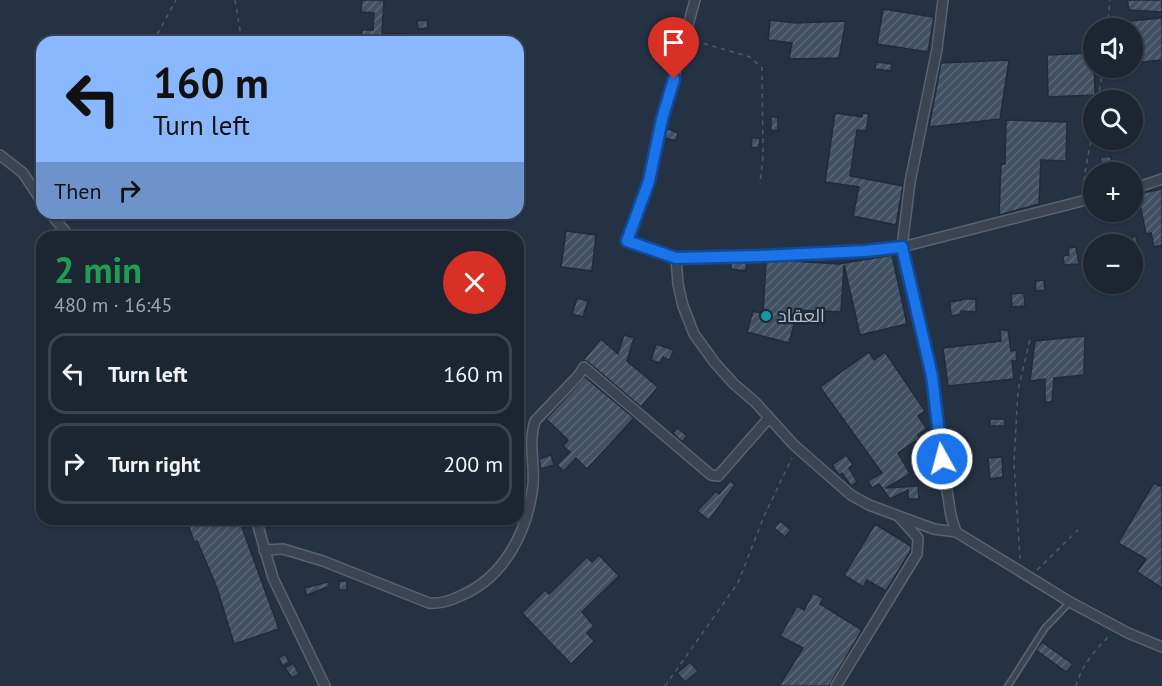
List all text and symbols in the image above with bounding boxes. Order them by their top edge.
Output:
pin [648,17,699,79]
map controls [1083,18,1143,294]
button: sound [1083,18,1143,78]
icon: arrive [657,26,690,59]
text: 160 m [153,55,269,110]
icon: left [54,60,132,138]
button: search [1083,90,1143,150]
text: Turn left [153,108,250,142]
button: + [1083,162,1143,222]
icon: right [113,174,146,207]
text: Then [54,177,101,205]
button: − [1083,234,1143,294]
text: 2 min [54,246,142,293]
button: close [443,251,506,314]
text: 480 m · 16:45 [54,292,172,318]
place label: العقاد [778,304,825,327]
marker: العقاد [759,309,773,323]
icon: left [57,357,90,390]
text: Turn left [108,360,188,388]
text: 160 m [443,360,503,388]
position arrow [910,427,974,491]
icon: right [57,447,90,480]
text: Turn right [108,450,200,478]
text: 200 m [443,450,503,478]

